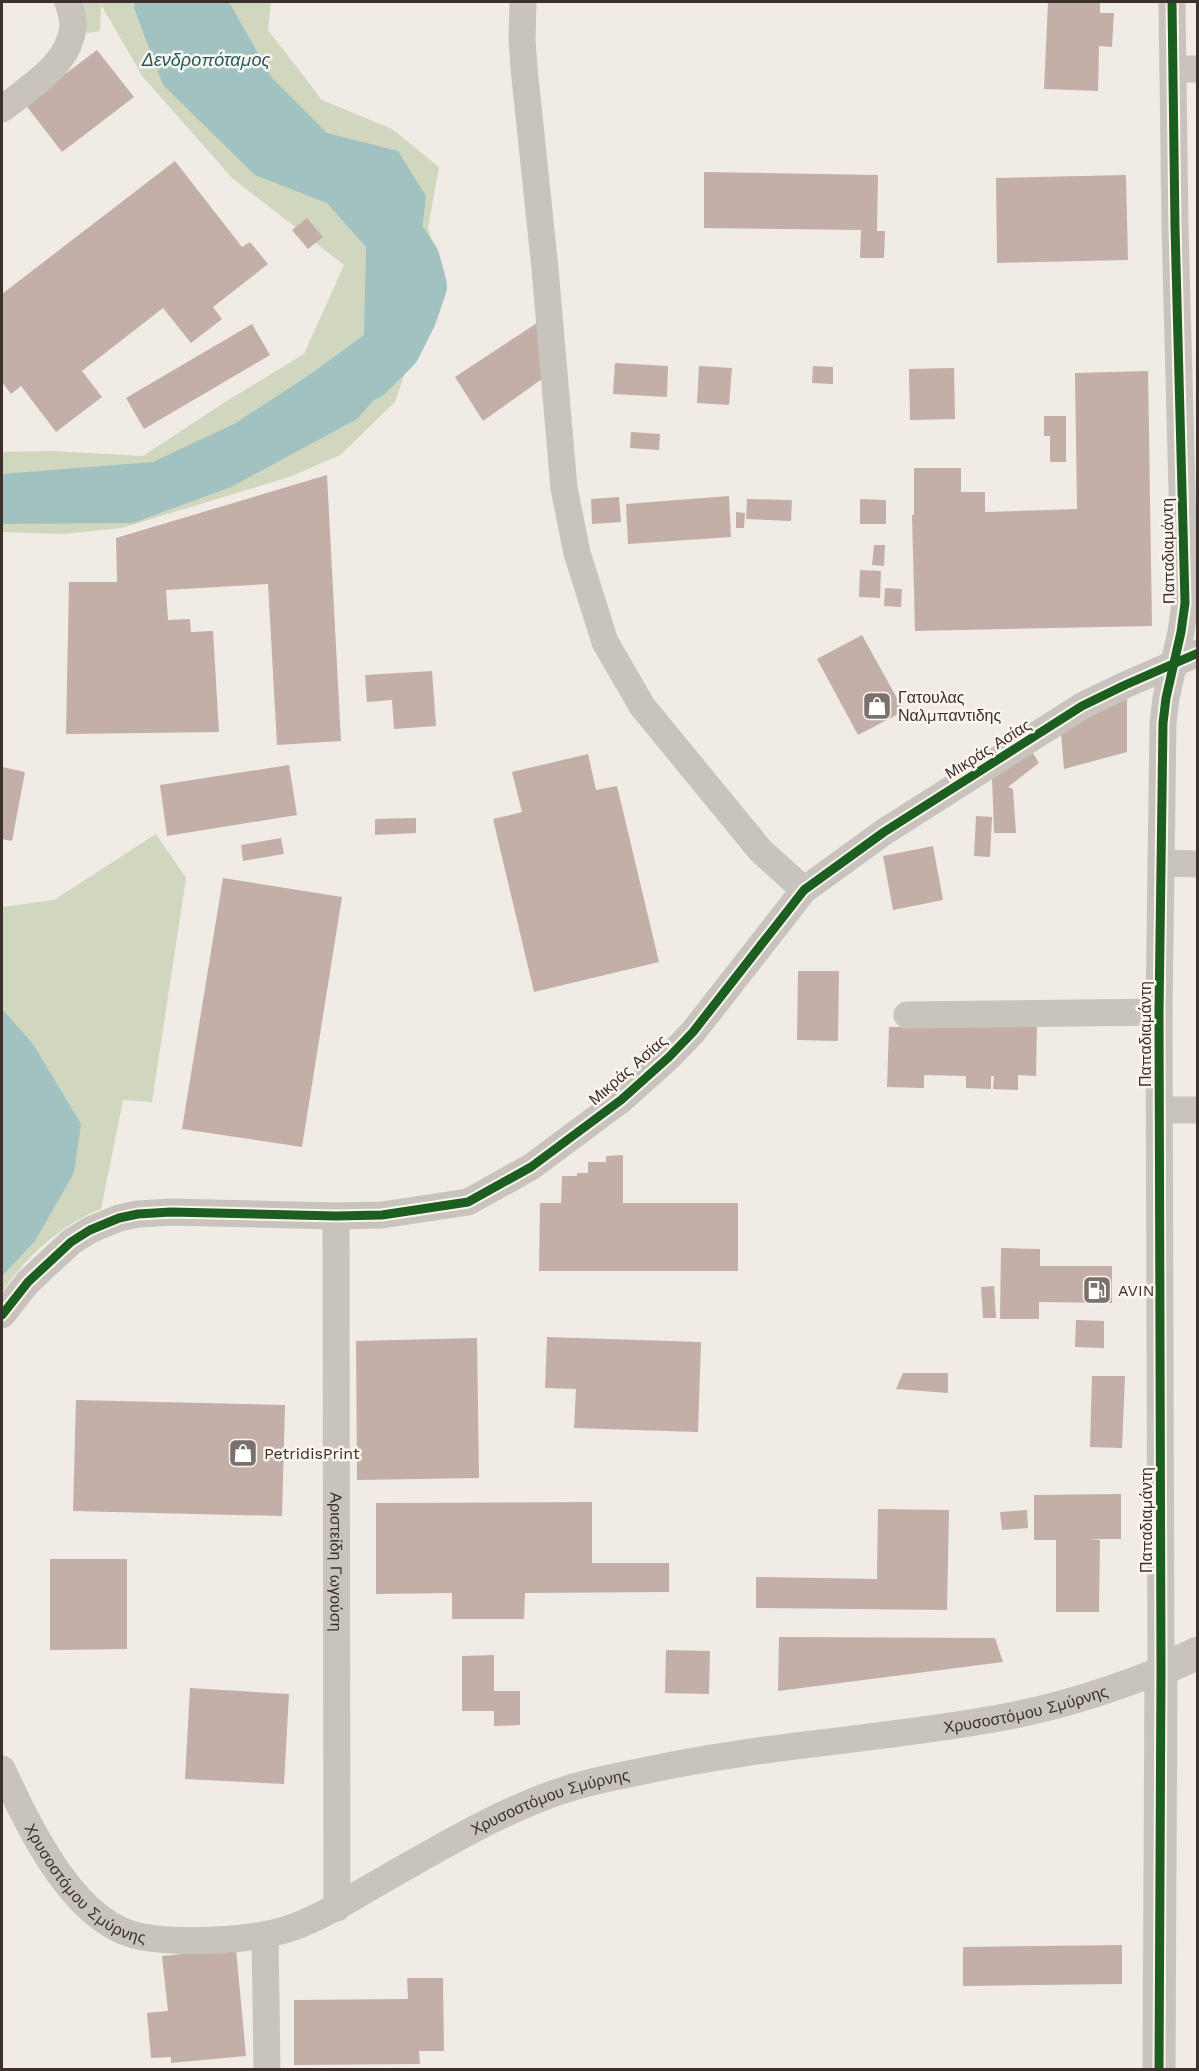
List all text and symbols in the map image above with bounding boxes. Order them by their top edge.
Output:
water label: Δενδροπόταμος [141,49,270,70]
street label: Παπαδιαμάντη [1158,498,1178,604]
place label: Γατουλας Ναλμπαντιδης [898,688,1001,725]
shop icon: Γατουλας Ναλμπαντιδης [861,690,893,722]
street label: Μικράς Ασίας [942,715,1035,783]
street label: Παπαδιαμάντη [1136,981,1155,1087]
street label: Μικράς Ασίας [585,1031,671,1109]
fuel station icon: AVIN [1081,1274,1113,1306]
place label: AVIN [1118,1281,1154,1300]
shop icon: PetridisPrint [227,1437,259,1469]
place label: PetridisPrint [264,1444,360,1463]
street label: Παπαδιαμάντη [1137,1467,1156,1573]
street label: Αριστείδη Γωγούση [327,1492,346,1632]
street label: Χρυσοστόμου Σμύρνης [942,1681,1110,1737]
street label: Χρυσοστόμου Σμύρνης [467,1765,631,1839]
street label: Χρυσοστόμου Σμύρνης [21,1820,148,1947]

